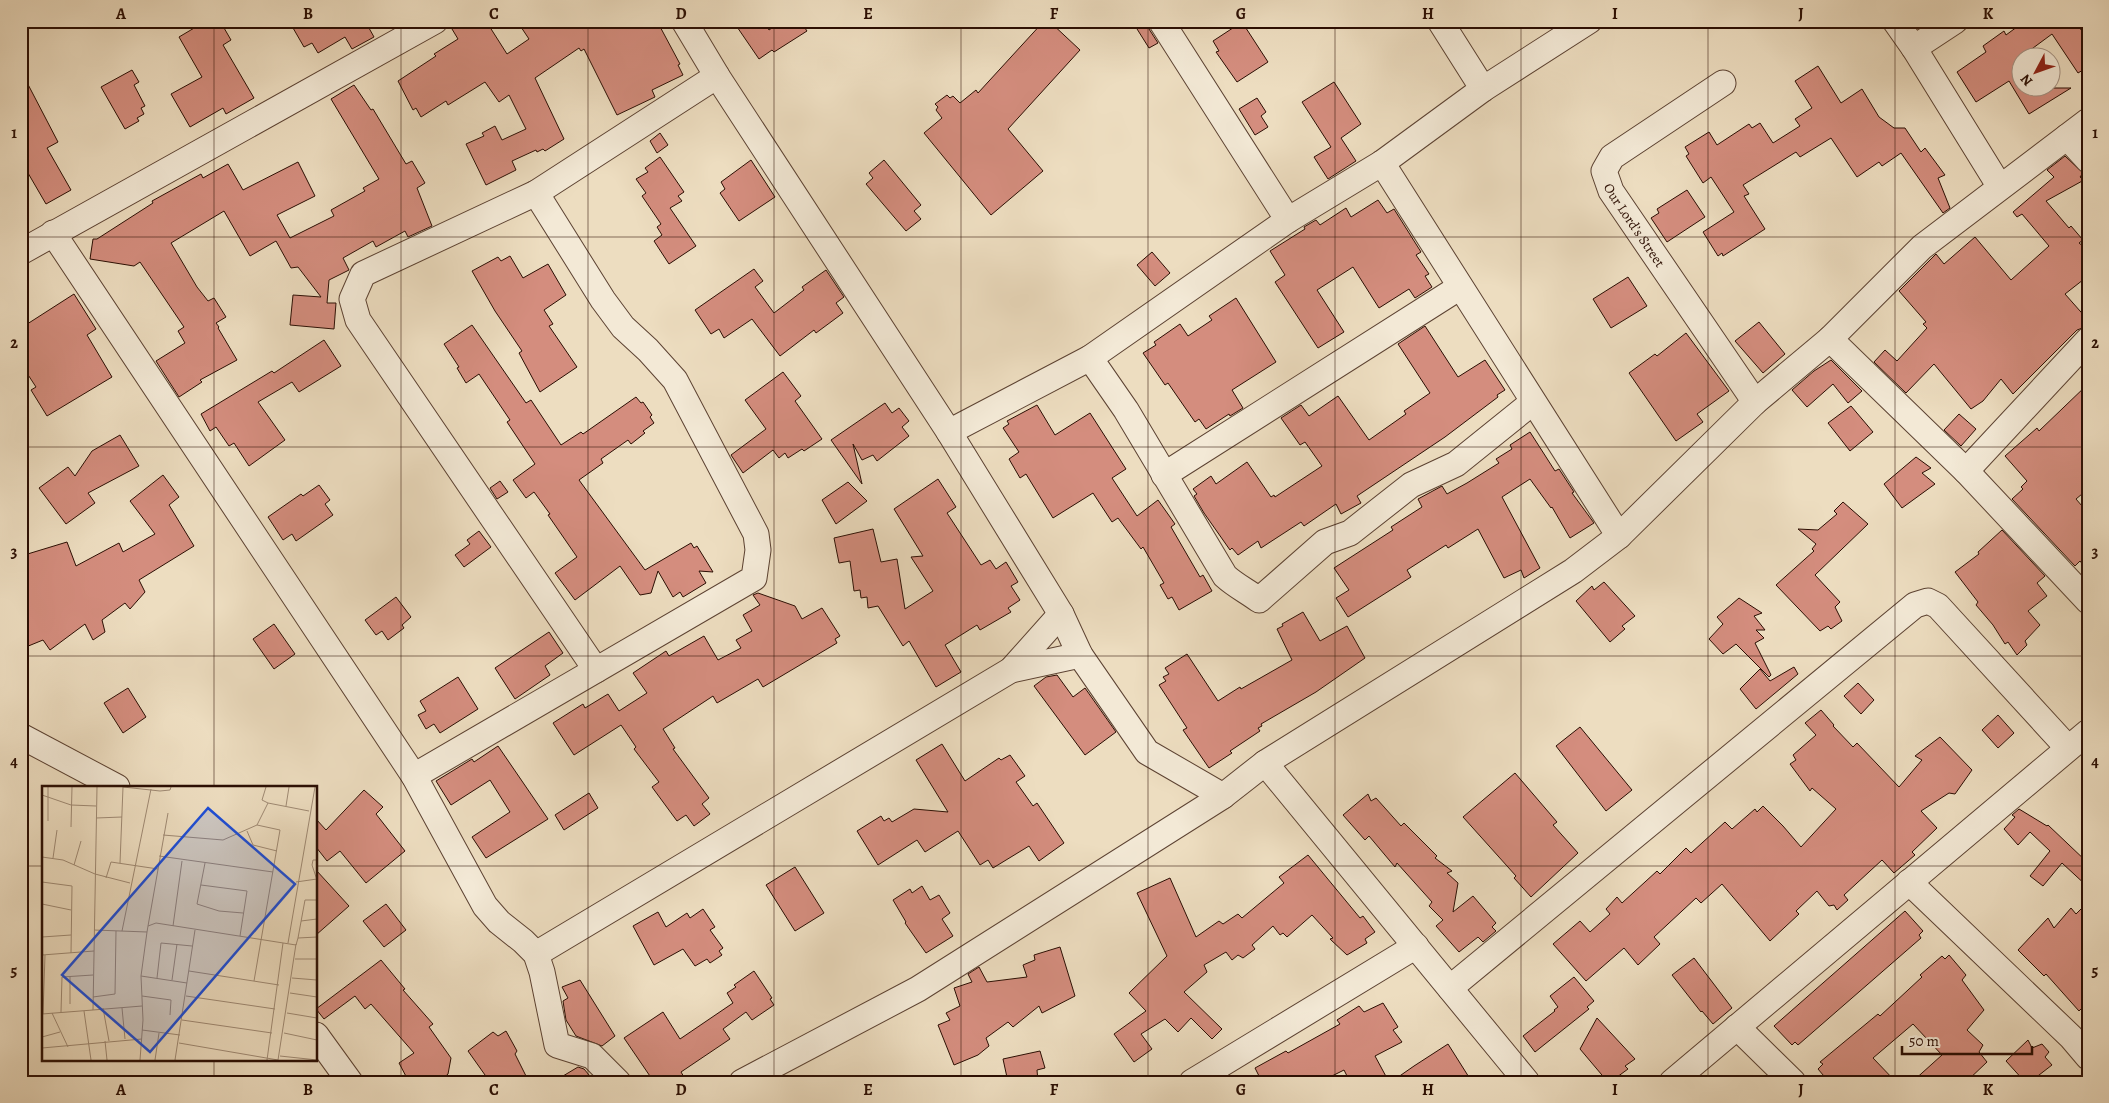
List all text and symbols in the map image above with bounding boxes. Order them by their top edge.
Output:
text: A [115,3,127,25]
text: B [303,3,313,25]
text: C [489,3,499,25]
text: D [675,3,687,25]
text: E [863,3,873,25]
text: F [1050,3,1059,25]
text: G [1236,3,1246,25]
text: H [1422,3,1434,25]
text: I [1612,3,1618,25]
text: J [1798,3,1804,25]
text: K [1983,3,1994,25]
north arrow [2012,48,2062,98]
text: N [2016,70,2037,90]
text: 1 [11,122,17,144]
text: 1 [2092,122,2098,144]
street label: Our Lord’s Street [1600,181,1670,271]
text: 2 [10,332,18,354]
text: 2 [2091,332,2099,354]
text: 3 [11,541,18,563]
text: 3 [2092,541,2099,563]
text: 4 [10,751,18,773]
text: 4 [2091,751,2099,773]
inset map [42,786,318,1060]
text: 5 [11,960,18,982]
text: 5 [2092,960,2099,982]
scale bar [1902,1023,2032,1055]
text: 50 m [1909,1031,1939,1051]
text: A [115,1079,127,1101]
text: B [303,1079,313,1101]
text: C [489,1079,499,1101]
text: D [675,1079,687,1101]
text: E [863,1079,873,1101]
text: F [1050,1079,1059,1101]
text: G [1236,1079,1246,1101]
text: H [1422,1079,1434,1101]
text: I [1612,1079,1618,1101]
text: J [1798,1079,1804,1101]
text: K [1983,1079,1994,1101]

